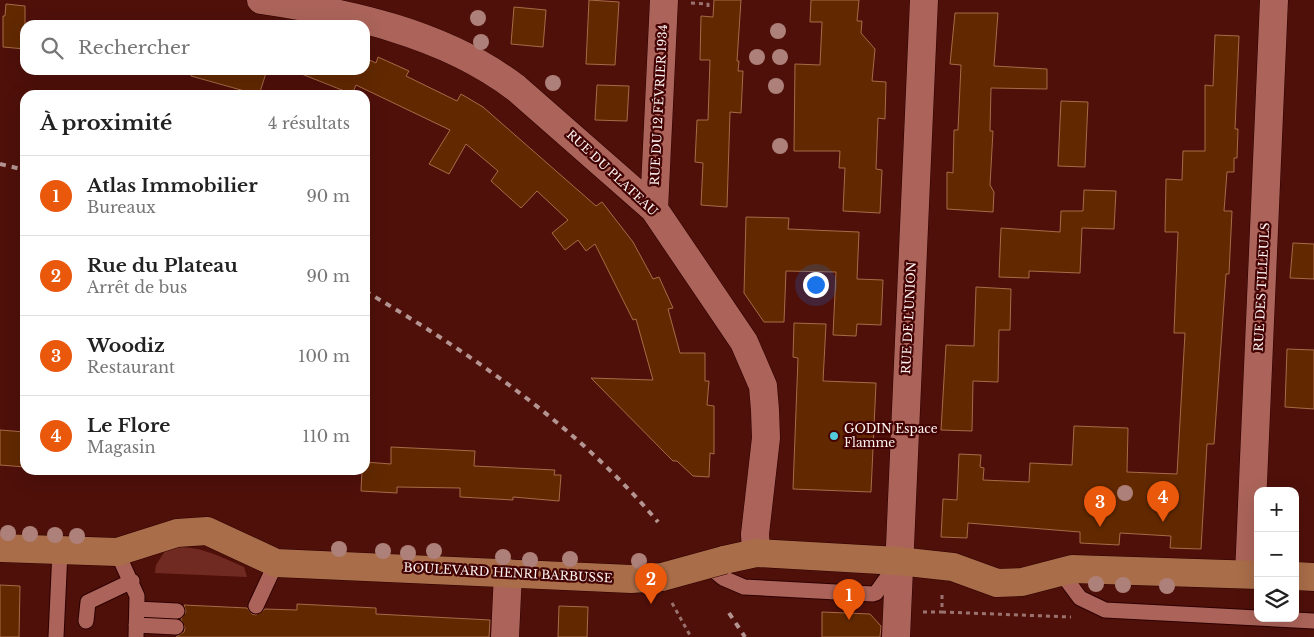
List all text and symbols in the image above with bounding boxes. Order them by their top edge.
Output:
search box [20,20,370,75]
street label: RUE DU 12 FÉVRIER 1934 [646,24,670,186]
icon: search [38,34,66,62]
text: Rechercher [78,36,190,59]
text: À proximité [40,110,172,136]
text: 4 résultats [268,113,350,133]
street label: RUE DU PLATEAU [564,127,661,219]
text: Atlas Immobilier [87,174,258,197]
text: 1 [53,186,59,206]
text: 90 m [307,186,350,206]
text: Bureaux [87,197,156,217]
street label: RUE DES TILLEULS [1251,222,1272,352]
text: Rue du Plateau [87,254,238,277]
street label: RUE DE L'UNION [898,261,919,375]
text: 2 [51,266,61,286]
text: 90 m [307,266,350,286]
your location [803,272,829,298]
text: Arrêt de bus [87,277,187,297]
text: Woodiz [87,334,165,357]
text: 3 [51,346,61,366]
text: 100 m [298,346,350,366]
text: Restaurant [87,357,175,377]
text: Le Flore [87,414,170,437]
place label: GODIN Espace Flamme [844,421,938,450]
text: 4 [51,426,61,446]
text: 110 m [303,426,350,446]
marker: GODIN Espace Flamme [828,430,840,442]
text: Magasin [87,437,156,457]
pin: 4 [1147,481,1179,522]
pin: 3 [1084,486,1116,527]
map controls [1254,487,1299,622]
button: + [1254,487,1299,532]
button: − [1254,532,1299,577]
street label: BOULEVARD HENRI BARBUSSE [403,560,613,585]
pin: 2 [635,563,667,604]
button: layers [1254,577,1299,622]
pin: 1 [833,579,865,620]

